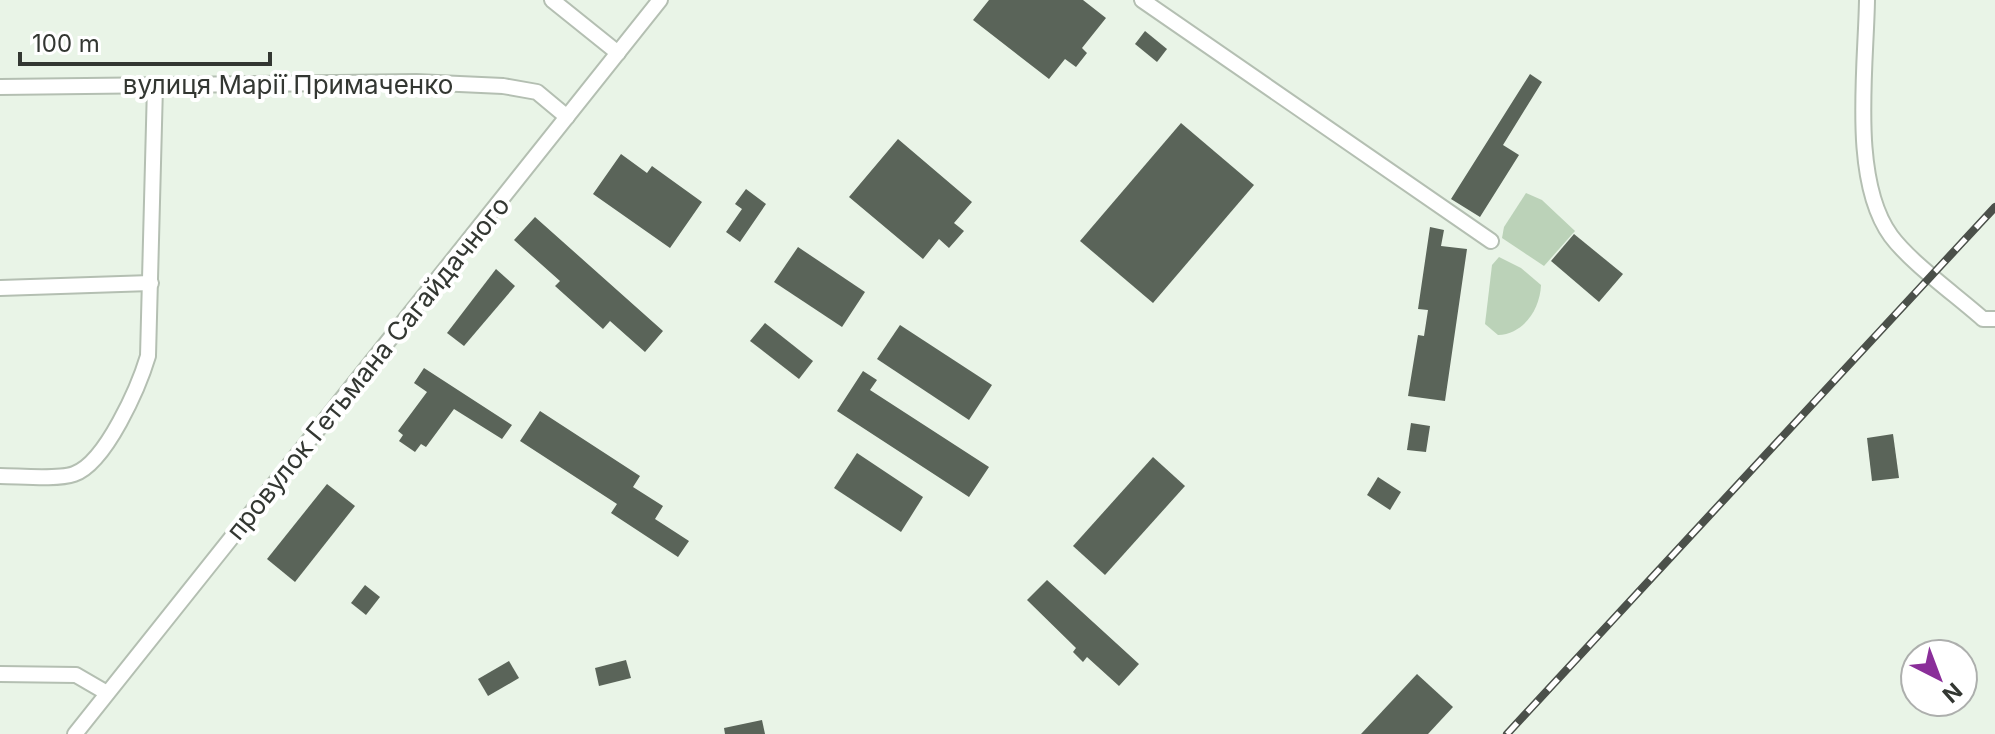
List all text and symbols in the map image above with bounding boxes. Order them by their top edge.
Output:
scale bar [20,16,270,66]
text: 100 m [32,29,100,58]
street label: вулиця Марії Примаченко [123,69,453,100]
street label: провулок Гетьмана Сагайдачного [220,190,516,545]
north arrow [1899,638,1979,718]
text: N [1937,678,1967,708]

